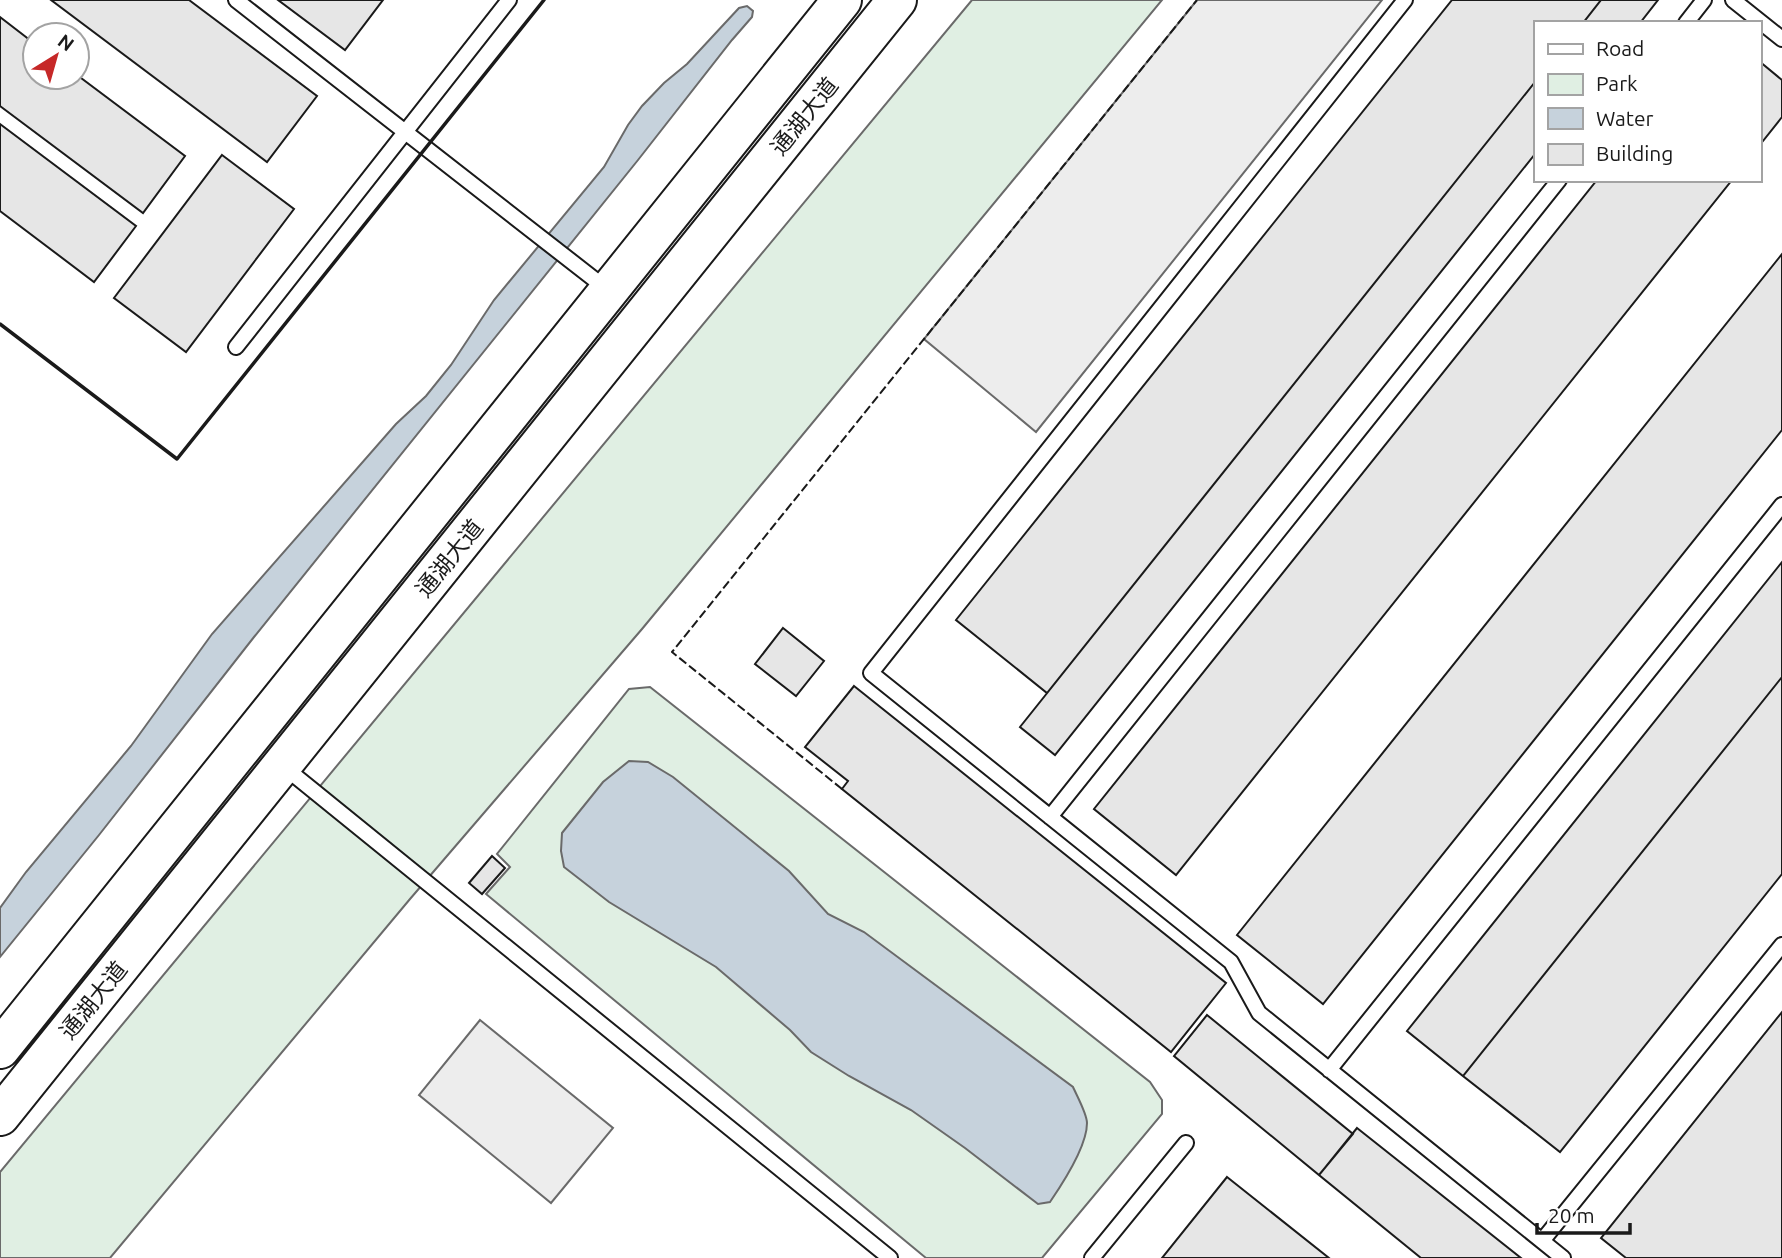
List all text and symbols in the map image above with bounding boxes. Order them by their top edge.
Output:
north arrow [21,21,91,91]
legend [1534,21,1761,182]
text: N [54,29,79,55]
text: Road [1596,36,1644,60]
text: Park [1596,71,1638,95]
street label: 通湖大道 [765,72,843,160]
text: Water [1596,106,1654,130]
text: Building [1596,141,1673,165]
street label: 通湖大道 [410,514,488,602]
street label: 通湖大道 [54,956,132,1044]
scale bar [1537,1192,1630,1236]
text: 20 m [1548,1203,1595,1227]

